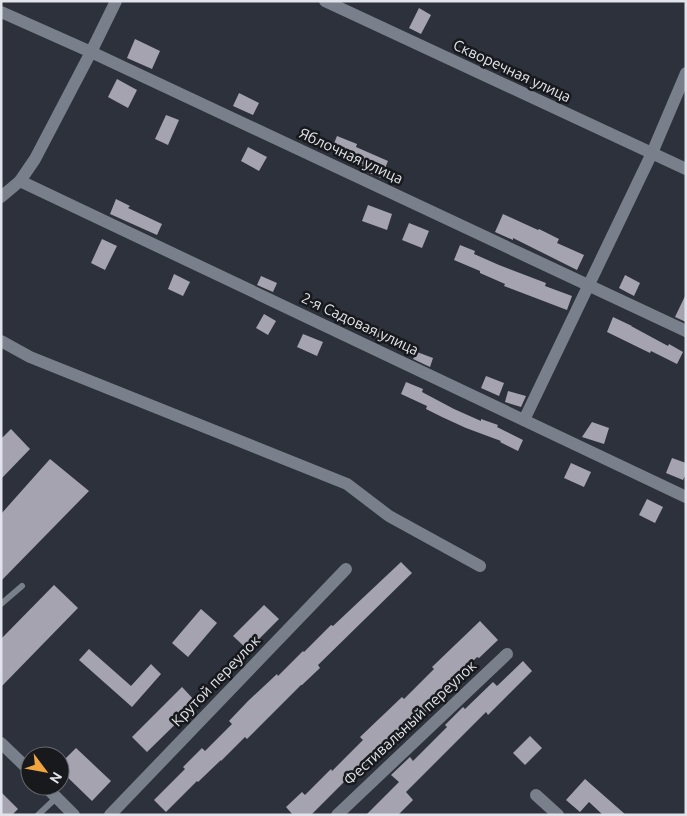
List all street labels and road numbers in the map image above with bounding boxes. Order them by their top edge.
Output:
street label: Скворечная улица [451,36,574,105]
street label: Яблочная улица [297,124,406,187]
street label: 2-я Садовая улица [299,289,422,358]
street label: Крутой переулок [168,632,263,730]
street label: Фестивальный переулок [340,657,480,788]

